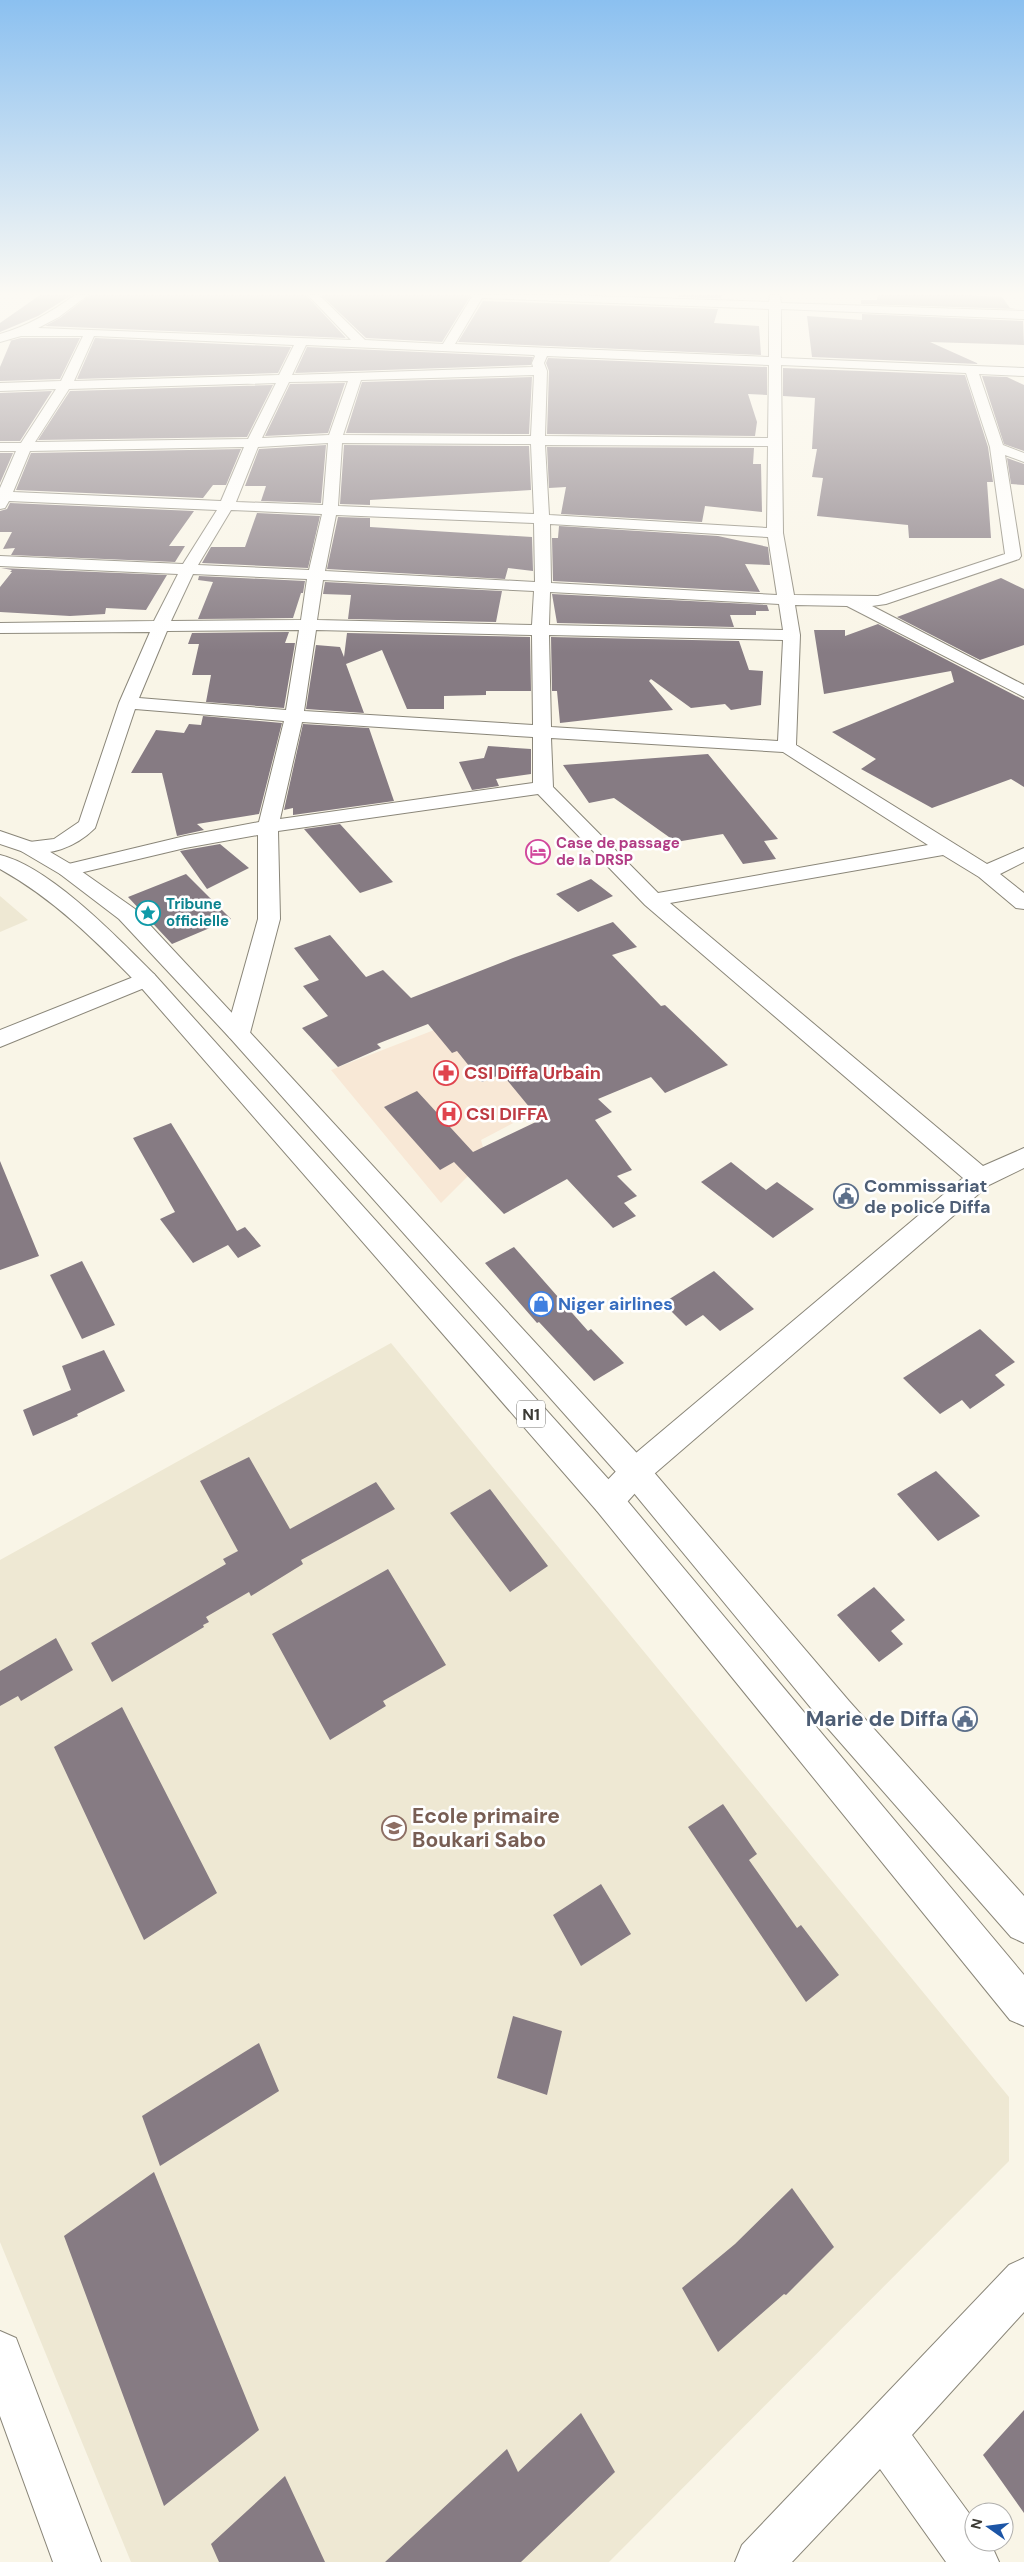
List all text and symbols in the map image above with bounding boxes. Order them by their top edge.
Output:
place label: Case de passage de la DRSP [556,833,680,870]
hotel icon: Case de passage de la DRSP [525,839,551,865]
place label: Tribune officielle [166,894,229,931]
place icon: Tribune officielle [135,900,161,926]
pharmacy icon: CSI Diffa Urbain [433,1060,459,1086]
place label: CSI Diffa Urbain [464,1061,601,1085]
hospital icon: CSI DIFFA [436,1101,462,1127]
place label: CSI DIFFA [466,1102,549,1126]
place label: Commissariat de police Diffa [864,1174,991,1219]
public building icon: Commissariat de police Diffa [833,1183,859,1209]
shop icon: Niger airlines [528,1291,554,1317]
place label: Niger airlines [558,1292,673,1316]
road number: N1 [517,1400,545,1428]
place label: Marie de Diffa [806,1705,948,1733]
public building icon: Marie de Diffa [952,1706,978,1732]
place label: Ecole primaire Boukari Sabo [412,1802,560,1854]
school or university icon: Ecole primaire Boukari Sabo [381,1815,407,1841]
north arrow [964,2502,1014,2552]
text: N [966,2517,986,2531]

